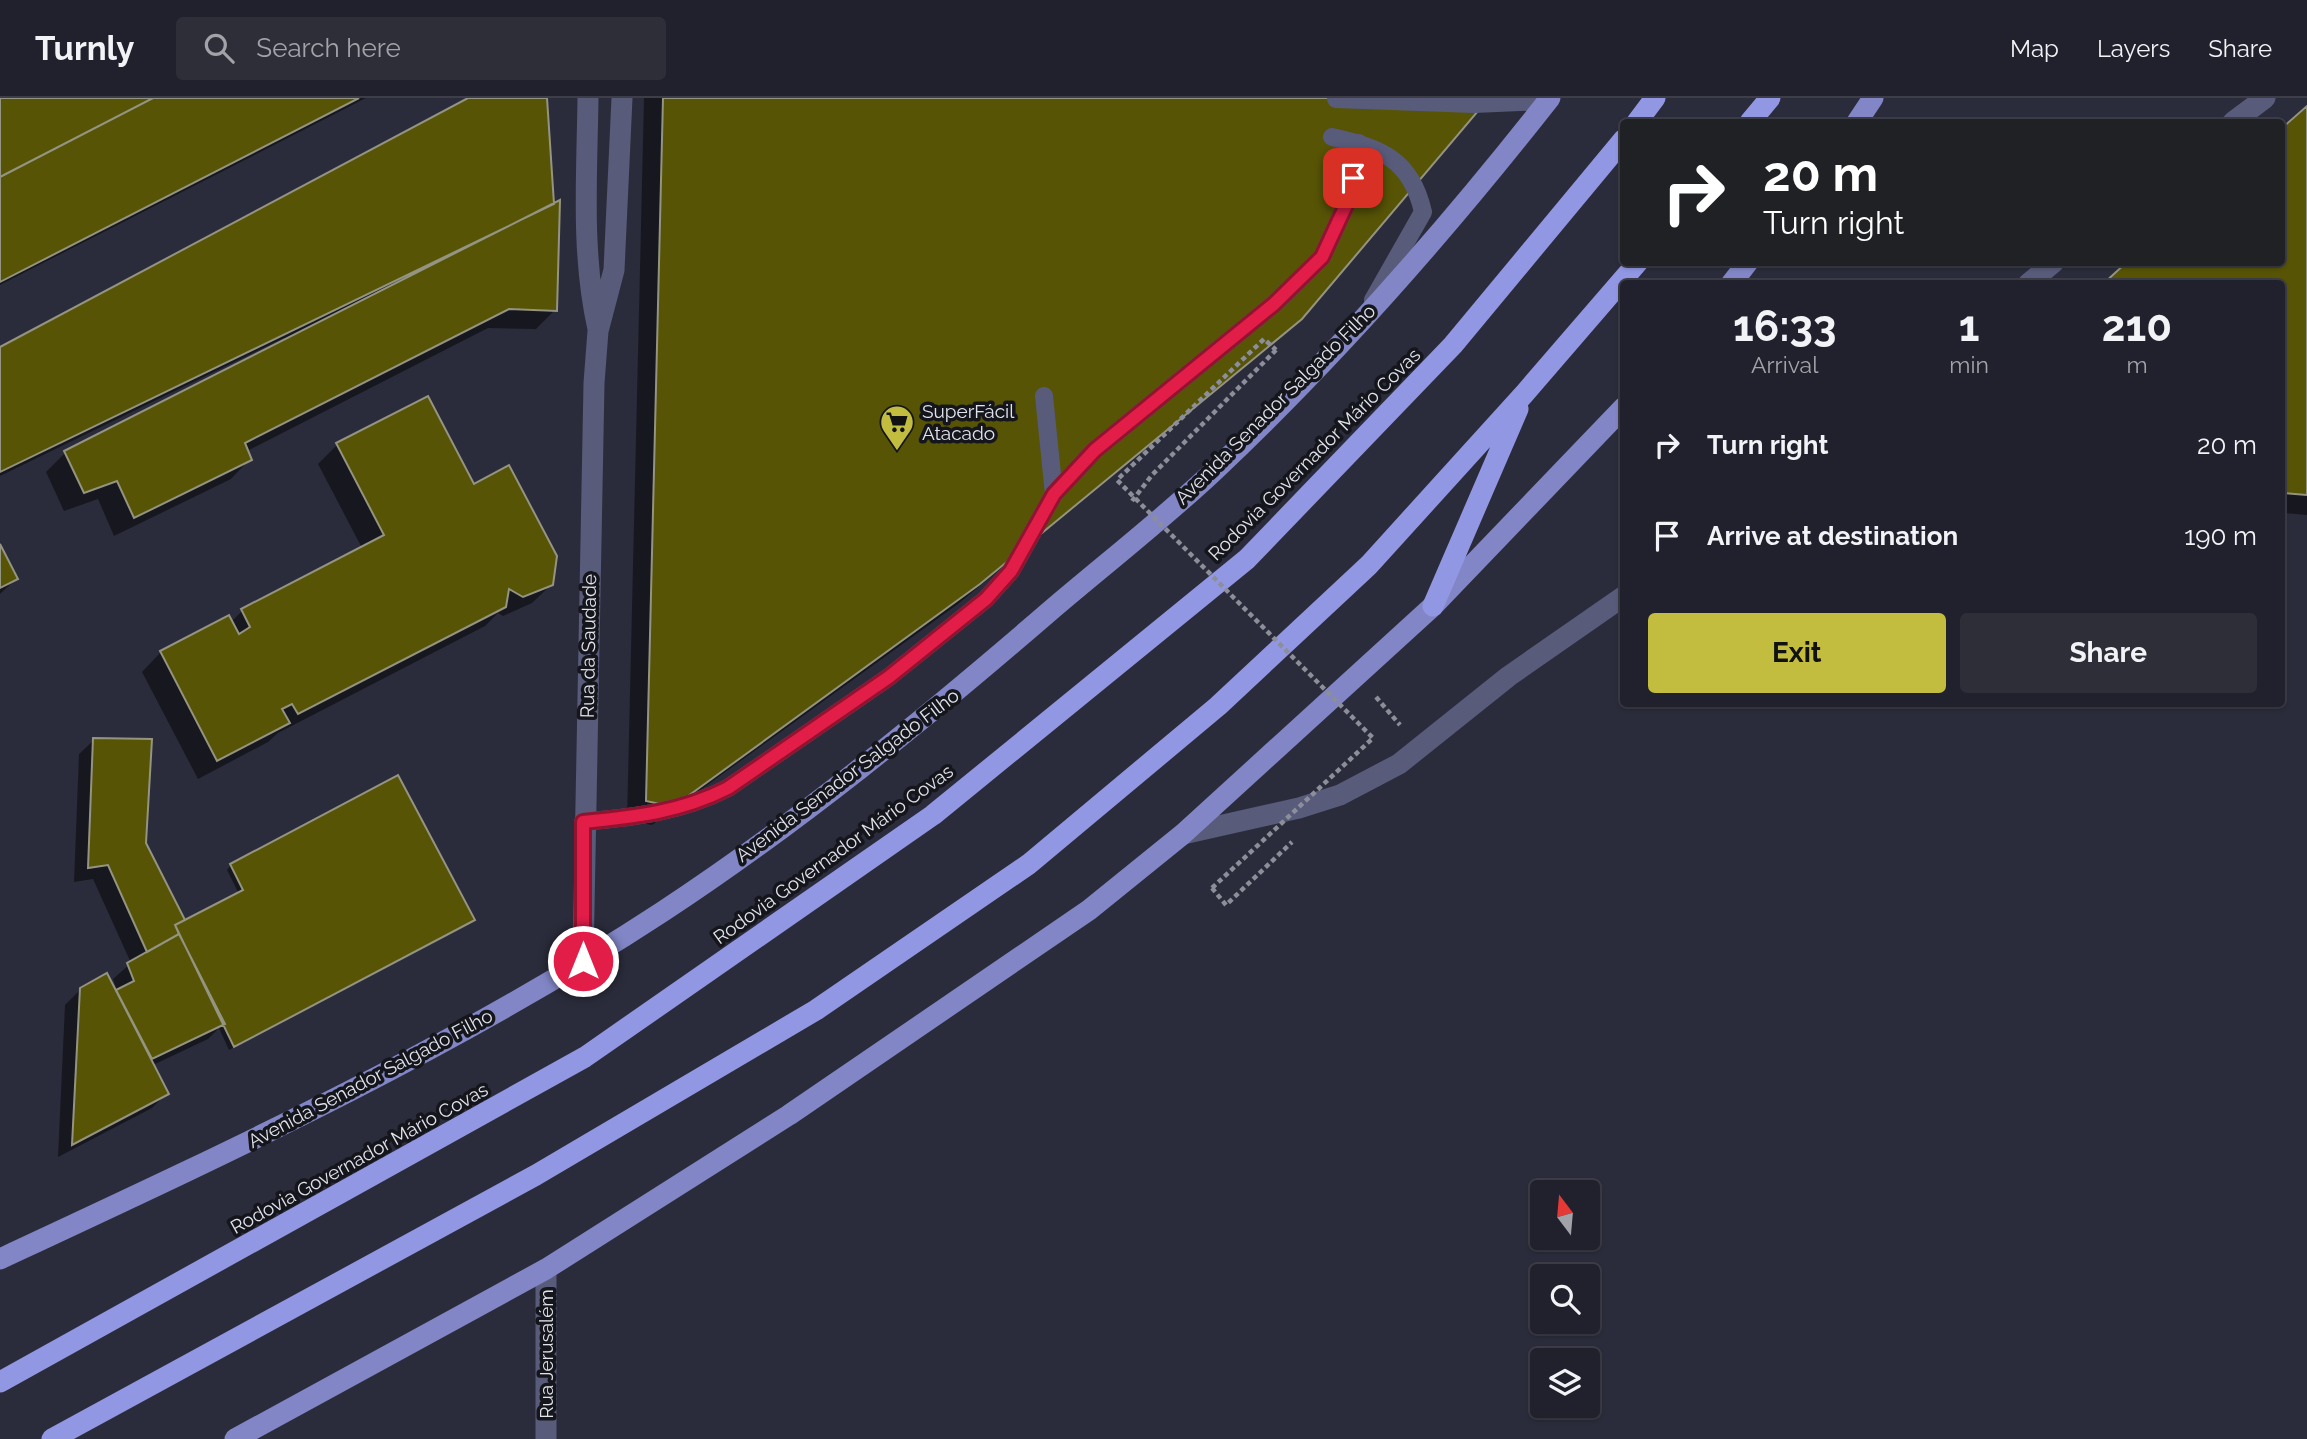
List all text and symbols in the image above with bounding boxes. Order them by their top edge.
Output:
search box [176,17,666,80]
text: Turnly [35,29,134,68]
icon: search [200,29,238,67]
text: Search here [256,33,401,63]
text: Map [2010,34,2059,63]
text: Layers [2097,34,2170,63]
text: Share [2208,34,2272,63]
text: 20 m [1763,145,1878,202]
icon: right [1648,147,1739,238]
pin [1323,148,1383,208]
icon: arrive [1334,159,1372,197]
text: Turn right [1763,204,1904,241]
street label: Avenida Senador Salgado Filho [1170,299,1380,509]
text: 16:33 [1733,302,1836,351]
text: 1 [1959,302,1980,351]
text: 210 [2102,302,2172,351]
street label: Rodovia Governador Mário Covas [1203,343,1425,565]
text: Arrival [1751,351,1818,378]
text: min [1949,351,1989,378]
text: m [2126,351,2148,378]
place label: SuperFácil Atacado [922,400,1015,444]
supermarket icon: SuperFácil Atacado [878,403,916,452]
icon: right [1648,426,1686,464]
text: Turn right [1707,430,1828,460]
text: 20 m [2197,430,2257,460]
icon: arrive [1648,517,1686,555]
text: Arrive at destination [1707,521,1958,551]
text: 190 m [2184,521,2257,551]
street label: Rua da Saudade [576,574,600,718]
button: Exit [1648,613,1946,693]
button: Share [1960,613,2257,693]
street label: Avenida Senador Salgado Filho [731,684,963,866]
street label: Rodovia Governador Mário Covas [709,760,957,948]
position arrow [546,924,620,998]
street label: Avenida Senador Salgado Filho [244,1004,496,1152]
street label: Rodovia Governador Mário Covas [227,1078,491,1238]
north arrow [1530,1180,1600,1250]
map controls [1530,1180,1600,1418]
button: search [1530,1264,1600,1334]
street label: Rua Jerusalém [535,1289,557,1419]
button: layers [1530,1348,1600,1418]

